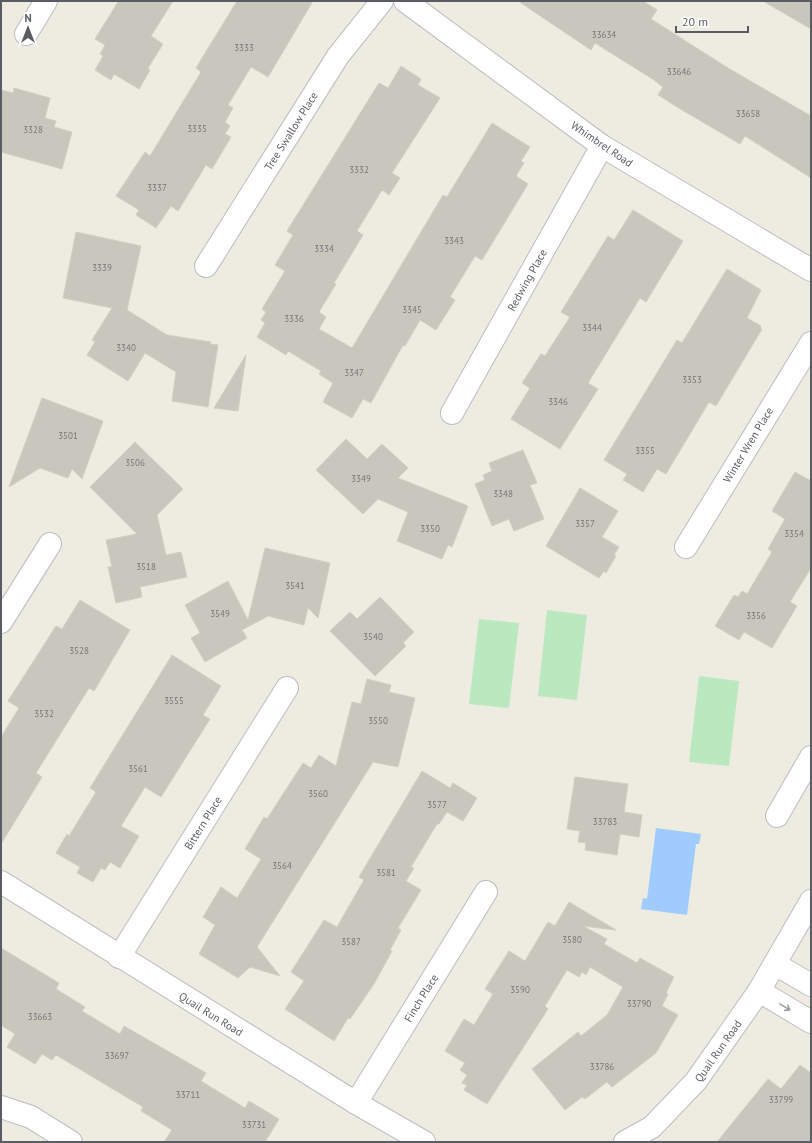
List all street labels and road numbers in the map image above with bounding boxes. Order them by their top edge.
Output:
street label: Tree Swallow Place [261,89,321,173]
street label: Whimbrel Road [568,118,636,170]
street label: Redwing Place [504,246,550,313]
street label: Winter Wren Place [720,404,776,485]
street label: Bittern Place [181,793,225,852]
street label: Finch Place [401,971,441,1024]
street label: Quail Run Road [176,989,246,1039]
street label: Quail Run Road [691,1017,745,1085]

